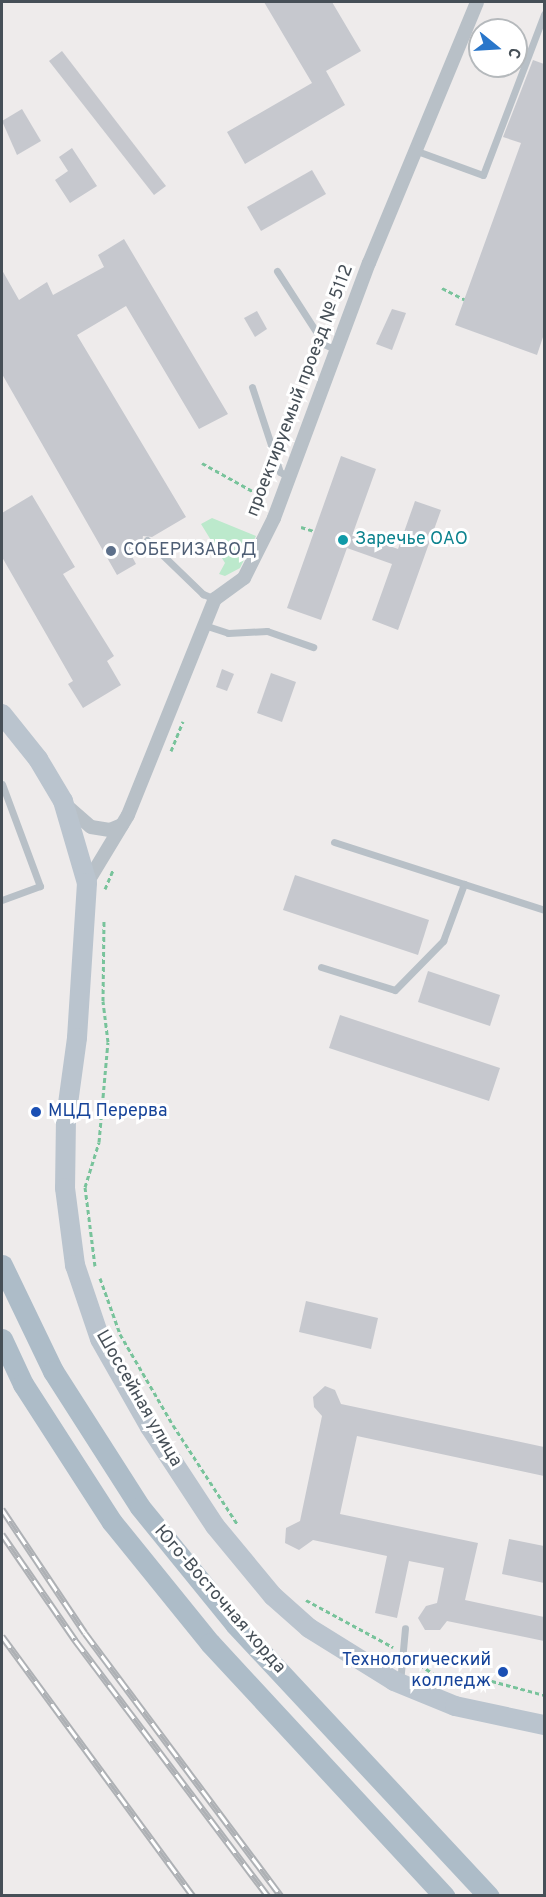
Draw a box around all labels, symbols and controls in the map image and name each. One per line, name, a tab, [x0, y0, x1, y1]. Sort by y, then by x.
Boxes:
north arrow	[468, 18, 528, 78]
text: С	[502, 45, 524, 61]
street label: проектируемый проезд № 5112	[243, 262, 359, 520]
place label: Заречье ОАО	[355, 529, 468, 551]
marker: Заречье ОАО	[336, 533, 350, 547]
place label: СОБЕРИЗАВОД	[123, 540, 256, 562]
marker: СОБЕРИЗАВОД	[104, 544, 118, 558]
place label: МЦД Перерва	[48, 1101, 168, 1123]
marker: МЦД Перерва	[29, 1105, 43, 1119]
street label: Шоссейная улица	[90, 1327, 186, 1471]
street label: Юго-Восточная хорда	[149, 1521, 289, 1679]
place label: Технологический колледж	[342, 1651, 491, 1694]
marker: Технологический колледж	[496, 1665, 510, 1679]

